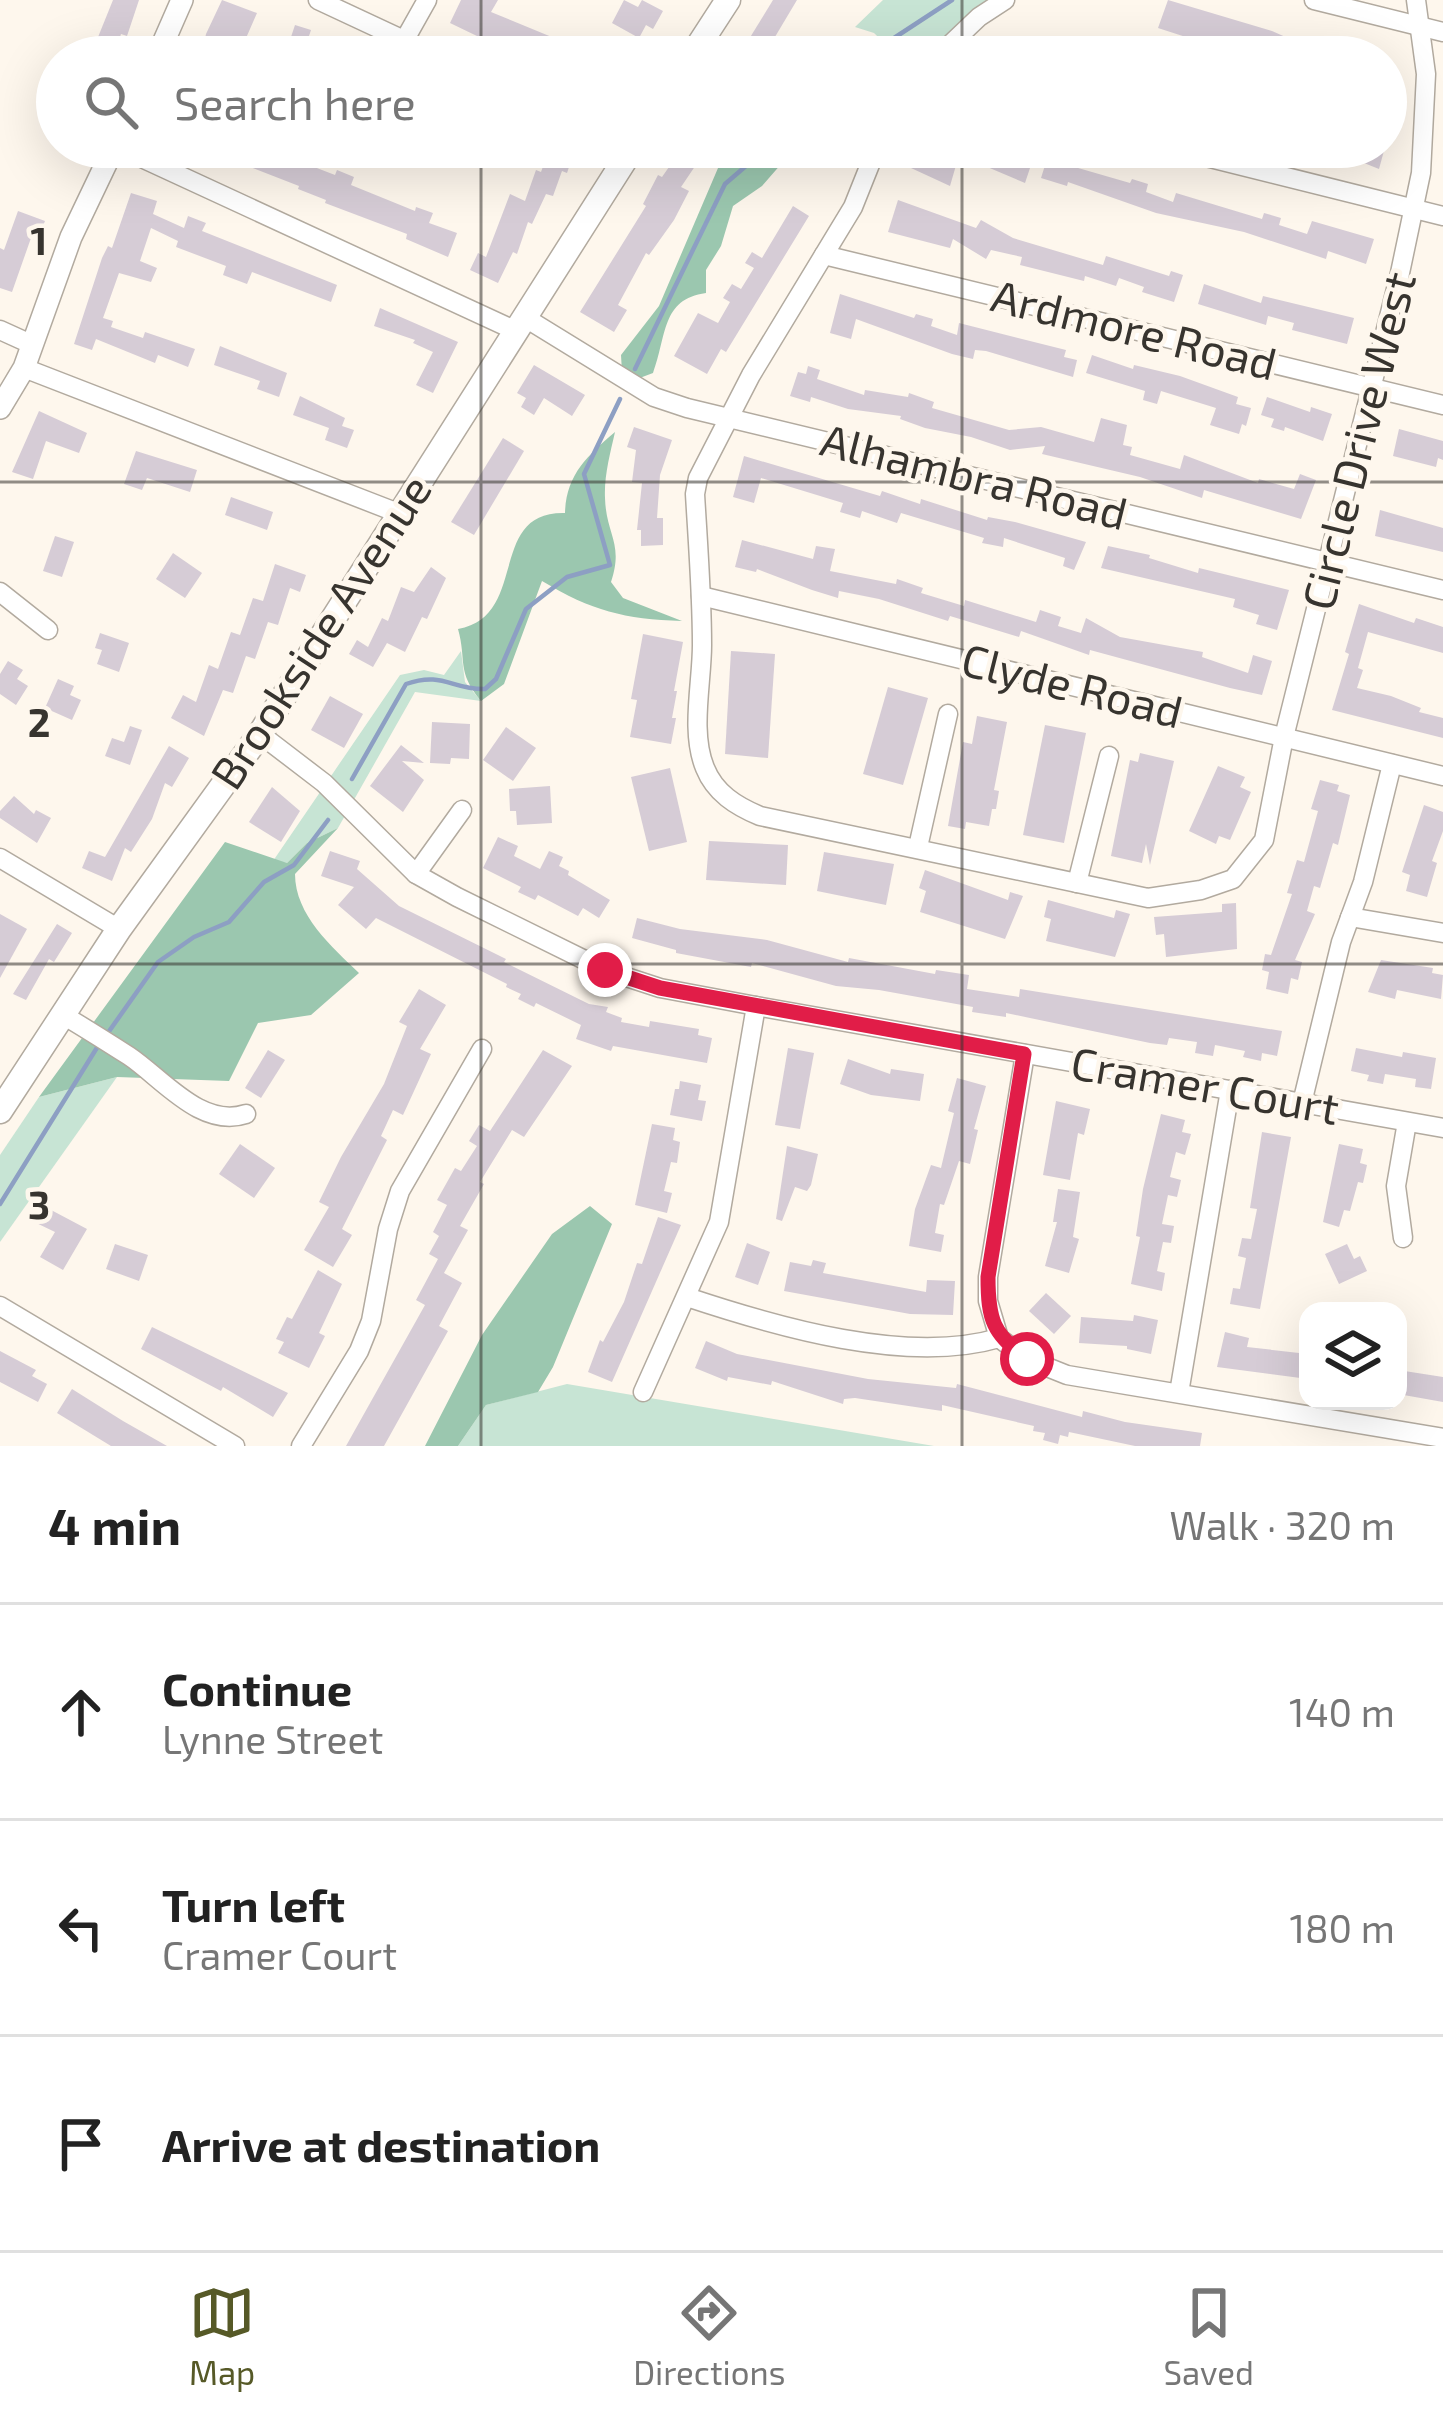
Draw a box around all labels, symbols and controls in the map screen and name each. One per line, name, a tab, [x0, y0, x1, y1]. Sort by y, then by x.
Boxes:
search box	[36, 36, 1407, 168]
icon: search	[78, 69, 144, 135]
text: Search here	[174, 75, 416, 129]
text: 1	[31, 216, 47, 263]
street label: Circle Drive West	[1289, 266, 1425, 615]
street label: Ardmore Road	[986, 267, 1283, 390]
street label: Alhambra Road	[816, 411, 1133, 539]
street label: Brookside Avenue	[198, 464, 441, 798]
street label: Clyde Road	[957, 631, 1188, 738]
text: 2	[28, 698, 50, 745]
route end	[578, 943, 632, 997]
street label: Cramer Court	[1067, 1034, 1344, 1134]
text: 3	[28, 1180, 50, 1227]
map controls	[1299, 1302, 1407, 1410]
button: layers	[1299, 1302, 1407, 1410]
route start	[1000, 1332, 1054, 1386]
text: 4 min	[48, 1494, 181, 1555]
text: Walk · 320 m	[1169, 1501, 1395, 1548]
text: Continue	[162, 1661, 352, 1715]
icon: ahead	[48, 1679, 114, 1745]
text: 140 m	[1289, 1688, 1395, 1735]
text: Lynne Street	[162, 1715, 383, 1762]
text: Turn left	[162, 1877, 345, 1931]
icon: left	[48, 1895, 114, 1961]
text: 180 m	[1289, 1904, 1395, 1951]
text: Cramer Court	[162, 1931, 397, 1978]
icon: arrive	[48, 2111, 114, 2177]
text: Arrive at destination	[162, 2117, 600, 2171]
tab: Map	[189, 2280, 255, 2392]
tab: Directions	[633, 2280, 785, 2392]
tab: Saved	[1163, 2280, 1254, 2392]

